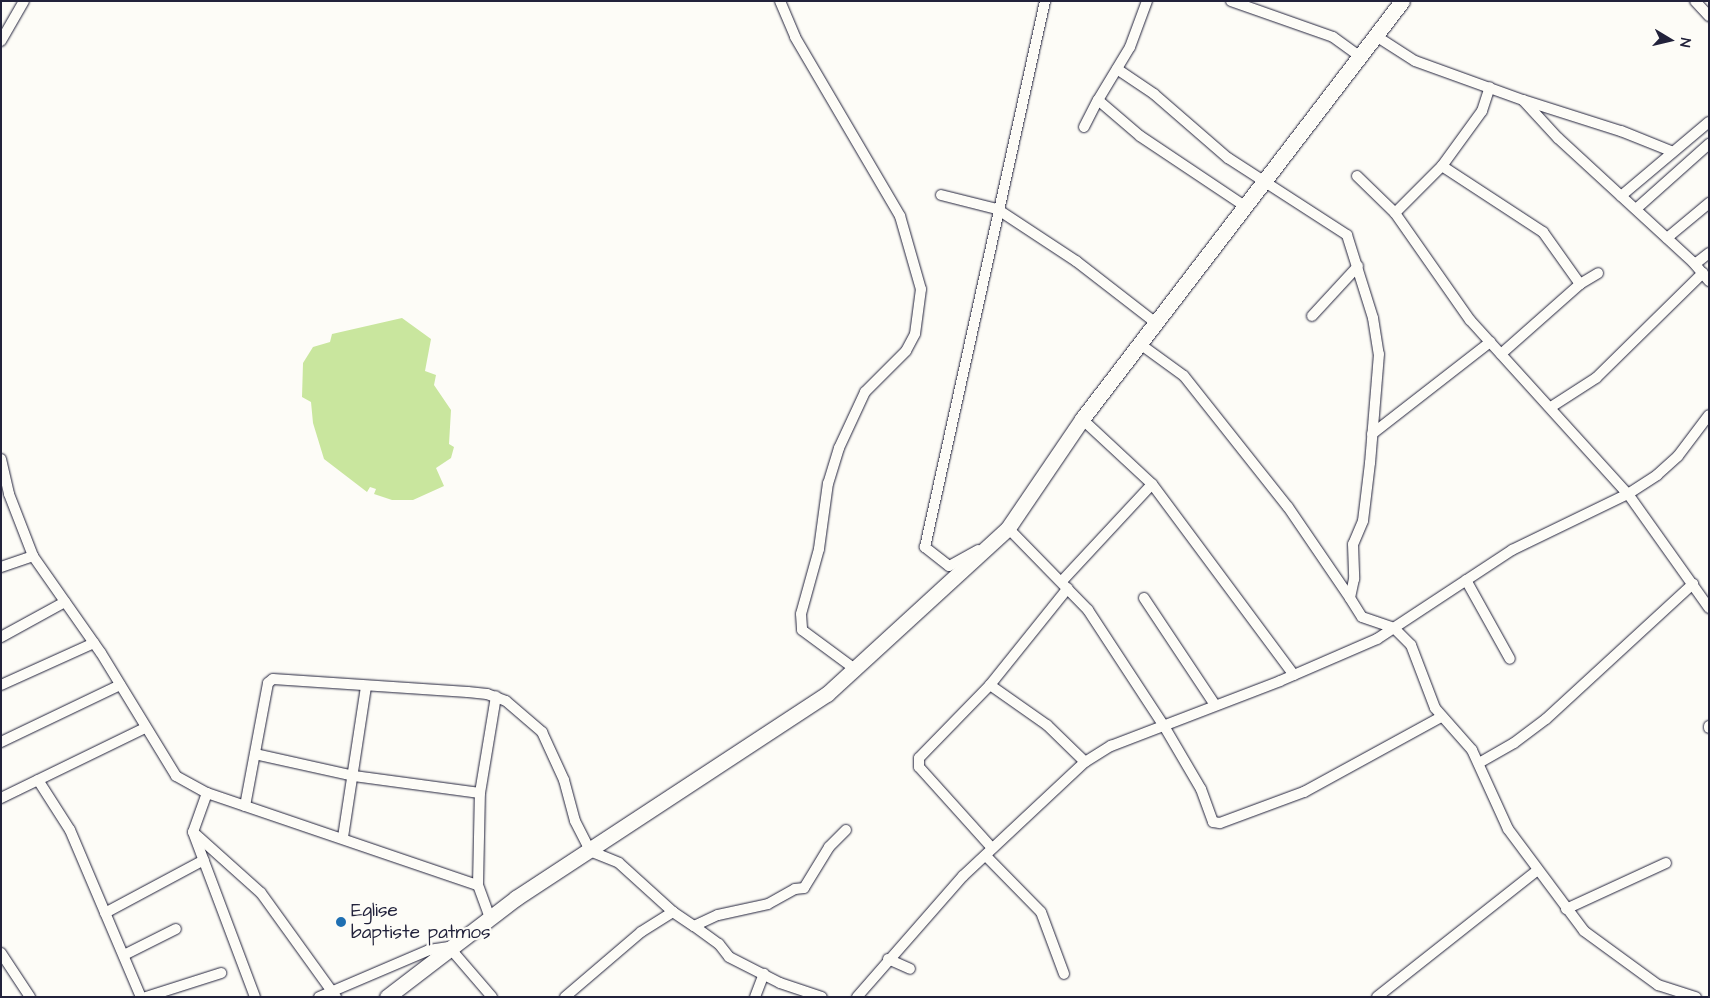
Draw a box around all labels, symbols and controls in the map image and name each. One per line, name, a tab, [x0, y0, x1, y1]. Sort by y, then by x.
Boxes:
north arrow	[1645, 15, 1695, 65]
text: N	[1674, 36, 1695, 48]
place label: Eglise baptiste patmos	[351, 900, 491, 944]
marker: Eglise baptiste patmos	[335, 916, 347, 928]

